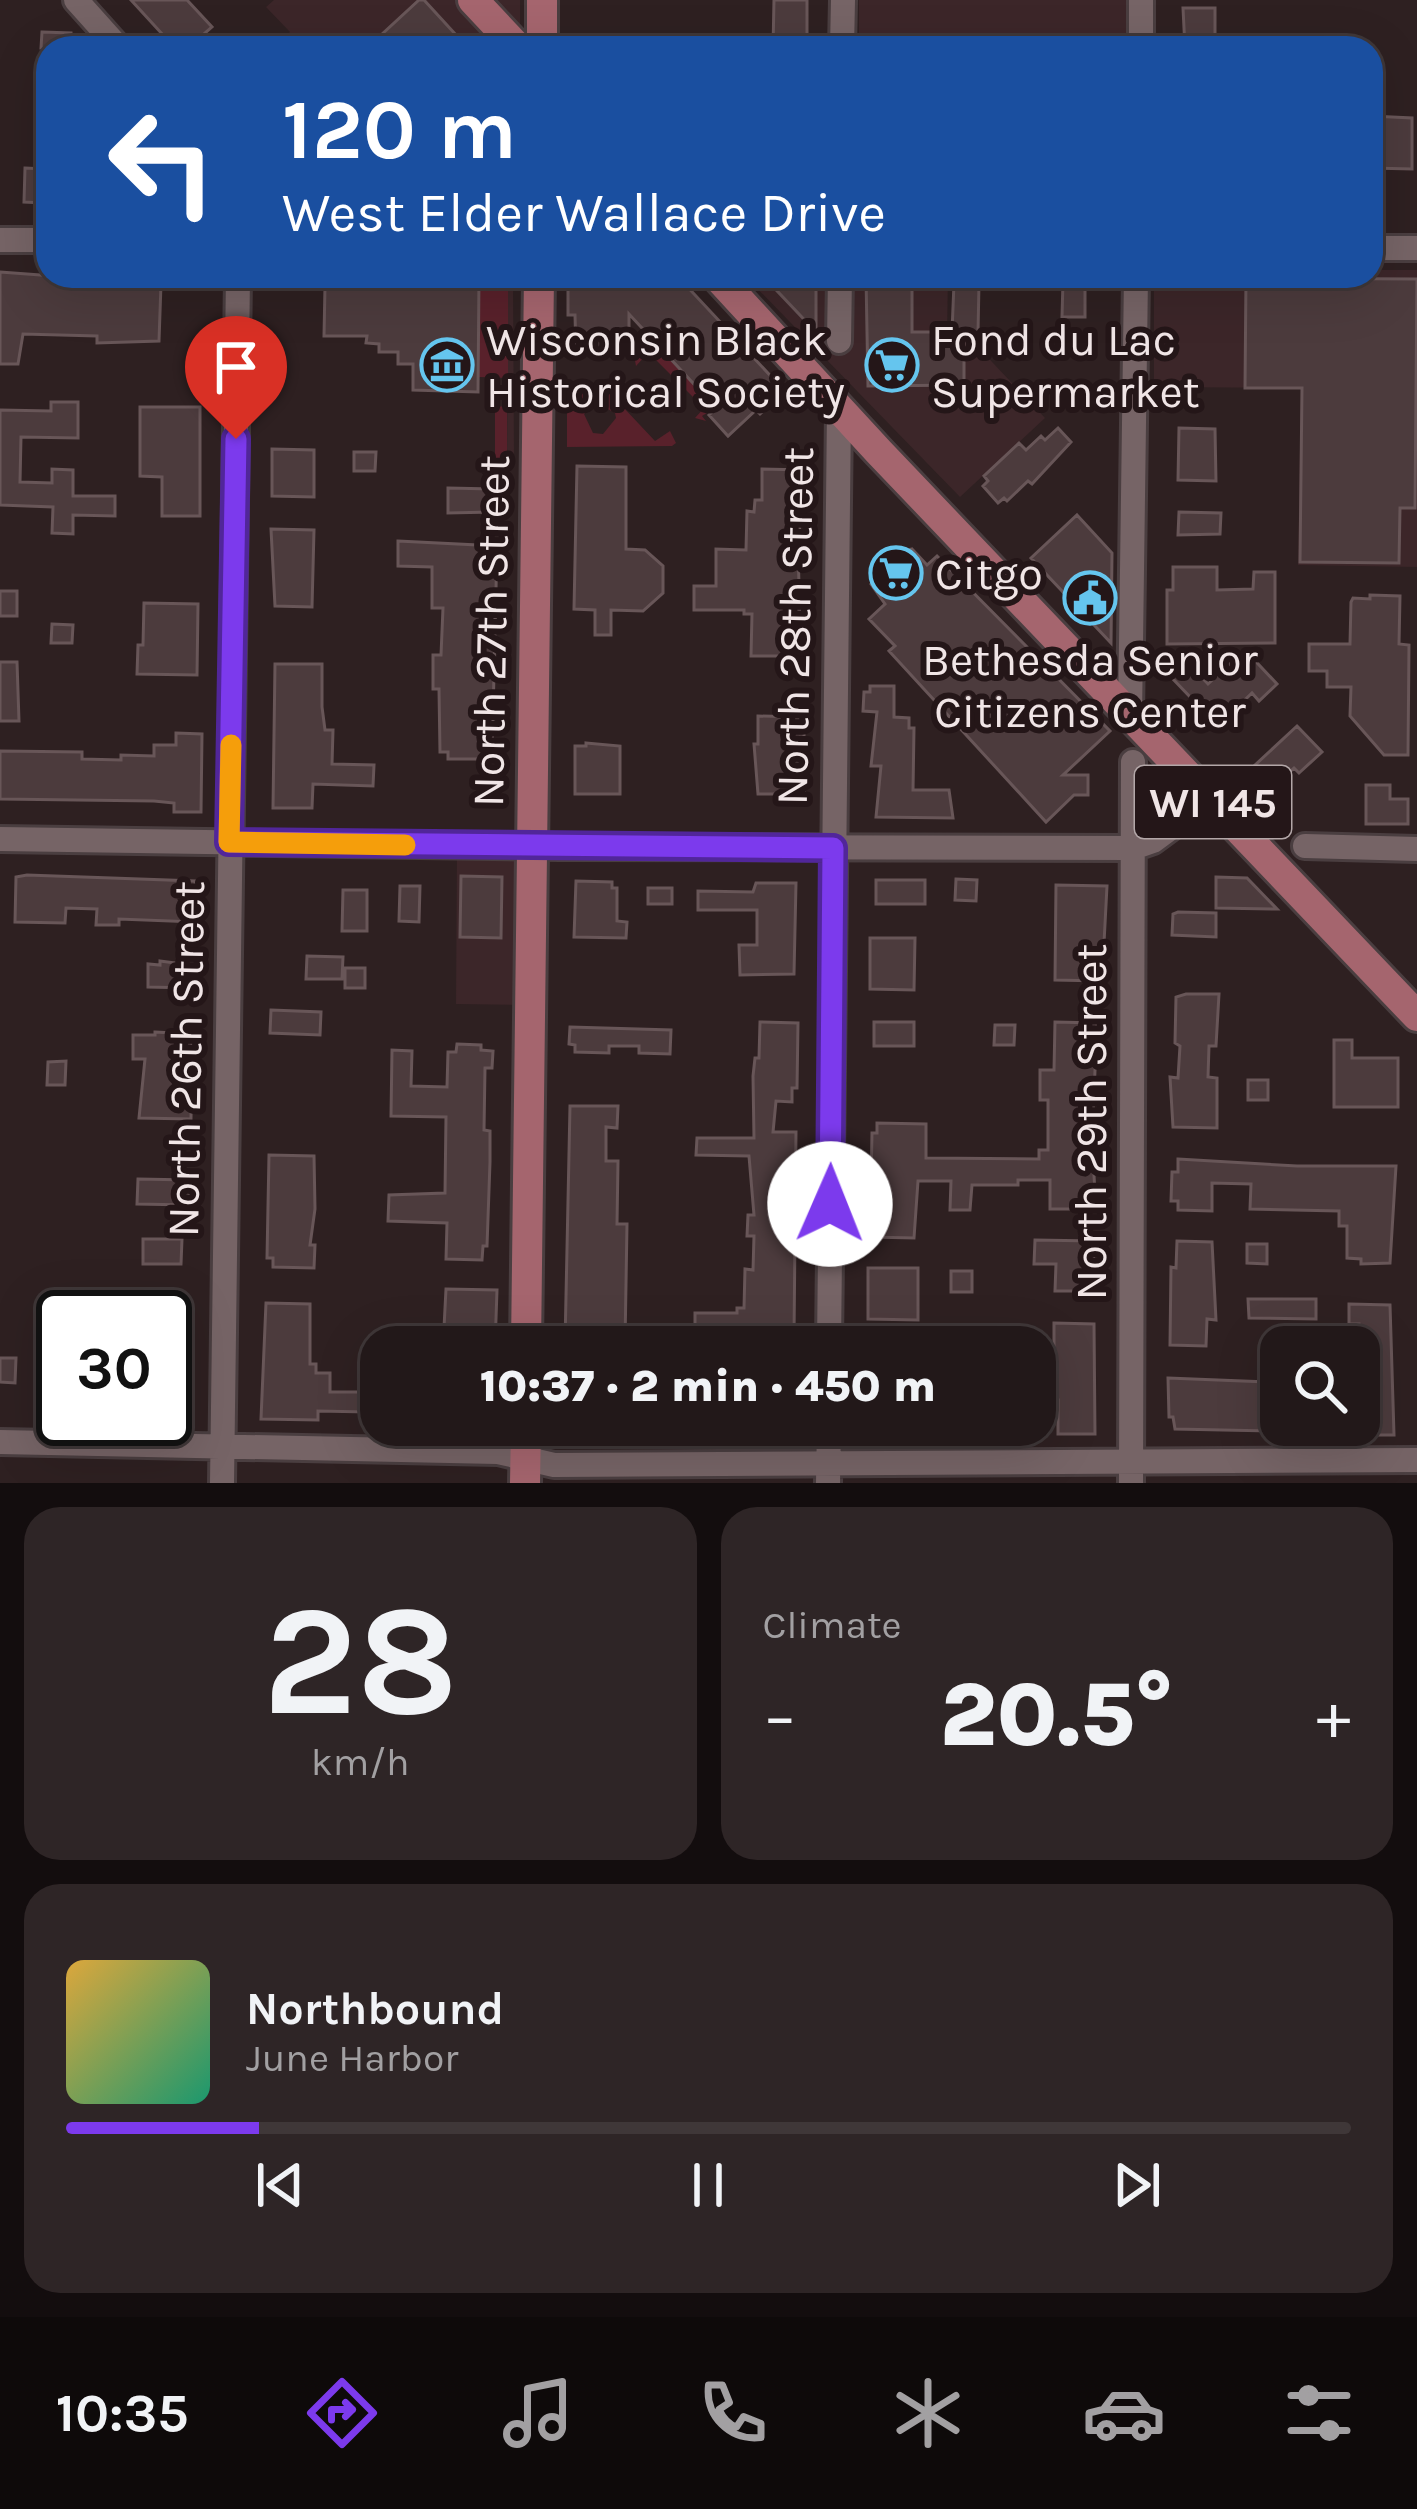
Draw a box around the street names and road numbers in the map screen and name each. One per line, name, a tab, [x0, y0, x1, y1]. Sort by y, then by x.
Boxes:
street label: North 28th Street	[766, 446, 824, 806]
street label: North 27th Street	[462, 455, 520, 807]
road number: WI 145	[1135, 766, 1291, 838]
street label: North 26th Street	[157, 880, 215, 1238]
street label: North 29th Street	[1065, 944, 1117, 1300]

